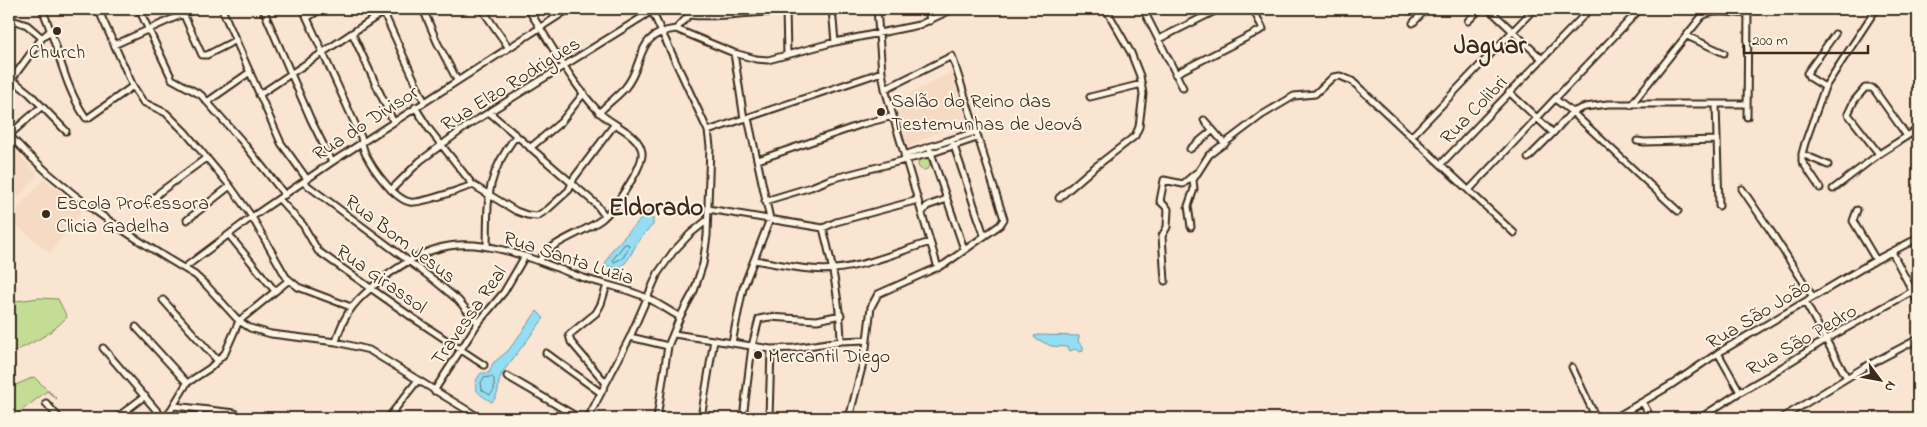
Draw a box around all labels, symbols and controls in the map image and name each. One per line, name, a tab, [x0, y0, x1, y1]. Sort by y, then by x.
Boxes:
scale bar	[1744, 22, 1868, 54]
marker: Church	[51, 25, 63, 37]
district label: Jaguar	[1454, 29, 1527, 67]
text: 200 m	[1752, 30, 1788, 52]
street label: Rua Elzo Rodrigues	[436, 31, 587, 141]
place label: Church	[29, 39, 85, 68]
street label: Rua Colibri	[1434, 70, 1515, 152]
street label: Rua do Divisor	[308, 78, 426, 169]
place label: Salão do Reino das Testemunhas de Jeová	[891, 88, 1082, 140]
marker: Salão do Reino das Testemunhas de Jeová	[875, 106, 887, 118]
street label: Rua Bom Jesus	[338, 188, 461, 292]
place label: Escola Professora Clicia Gadelha	[56, 190, 209, 242]
district label: Eldorado	[609, 191, 703, 227]
marker: Escola Professora Clicia Gadelha	[40, 208, 52, 220]
street label: Rua Santa Luzia	[499, 225, 637, 294]
street label: Rua Girassol	[329, 238, 432, 322]
street label: Travessa Real	[425, 261, 515, 372]
street label: Rua São João	[1702, 273, 1817, 358]
street label: Rua São Pedro	[1741, 298, 1863, 385]
place label: Mercantil Diego	[768, 343, 890, 373]
marker: Mercantil Diego	[752, 349, 764, 361]
north arrow	[1854, 354, 1904, 404]
text: N	[1878, 377, 1901, 396]

